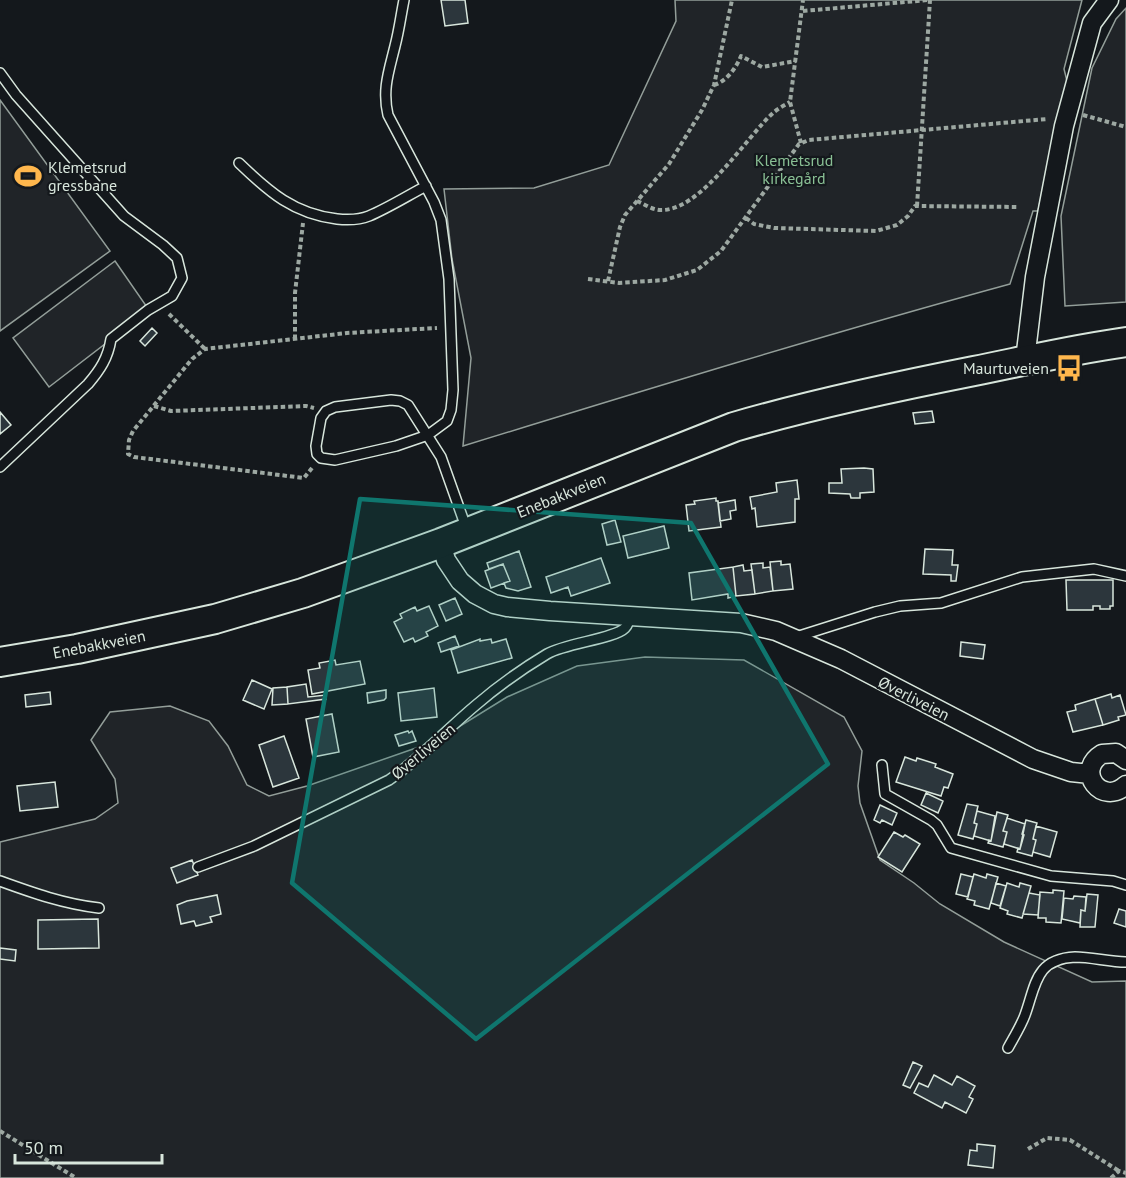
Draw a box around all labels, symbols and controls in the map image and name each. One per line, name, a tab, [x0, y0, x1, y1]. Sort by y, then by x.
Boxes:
park label: Klemetsrud kirkegård	[755, 150, 833, 188]
place label: Klemetsrud gressbane	[48, 157, 127, 195]
sports icon: Klemetsrud gressbane	[13, 161, 43, 191]
bus stop icon: Maurtuveien	[1054, 353, 1084, 383]
place label: Maurtuveien	[963, 358, 1049, 378]
street label: Enebakkveien	[514, 468, 608, 522]
street label: Enebakkveien	[51, 625, 147, 663]
street label: Øverliveien	[875, 671, 953, 725]
street label: Øverliveien	[387, 718, 459, 784]
scale bar	[15, 1127, 162, 1165]
text: 50 m	[24, 1136, 63, 1159]

